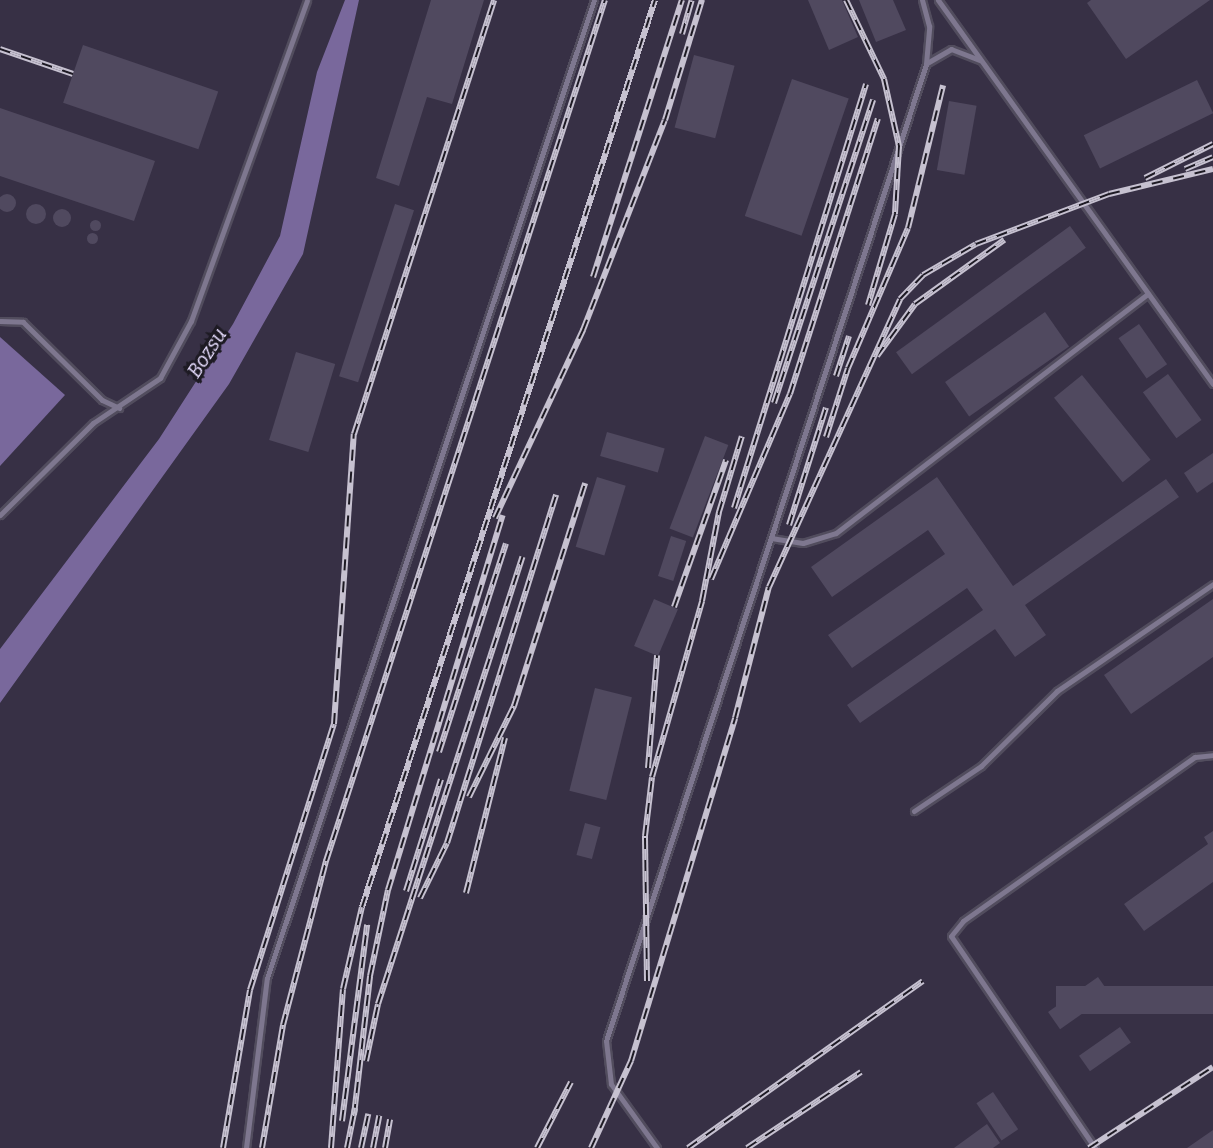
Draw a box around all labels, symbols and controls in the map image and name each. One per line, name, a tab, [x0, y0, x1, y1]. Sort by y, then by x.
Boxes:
water label: Bozsu	[182, 324, 232, 382]

